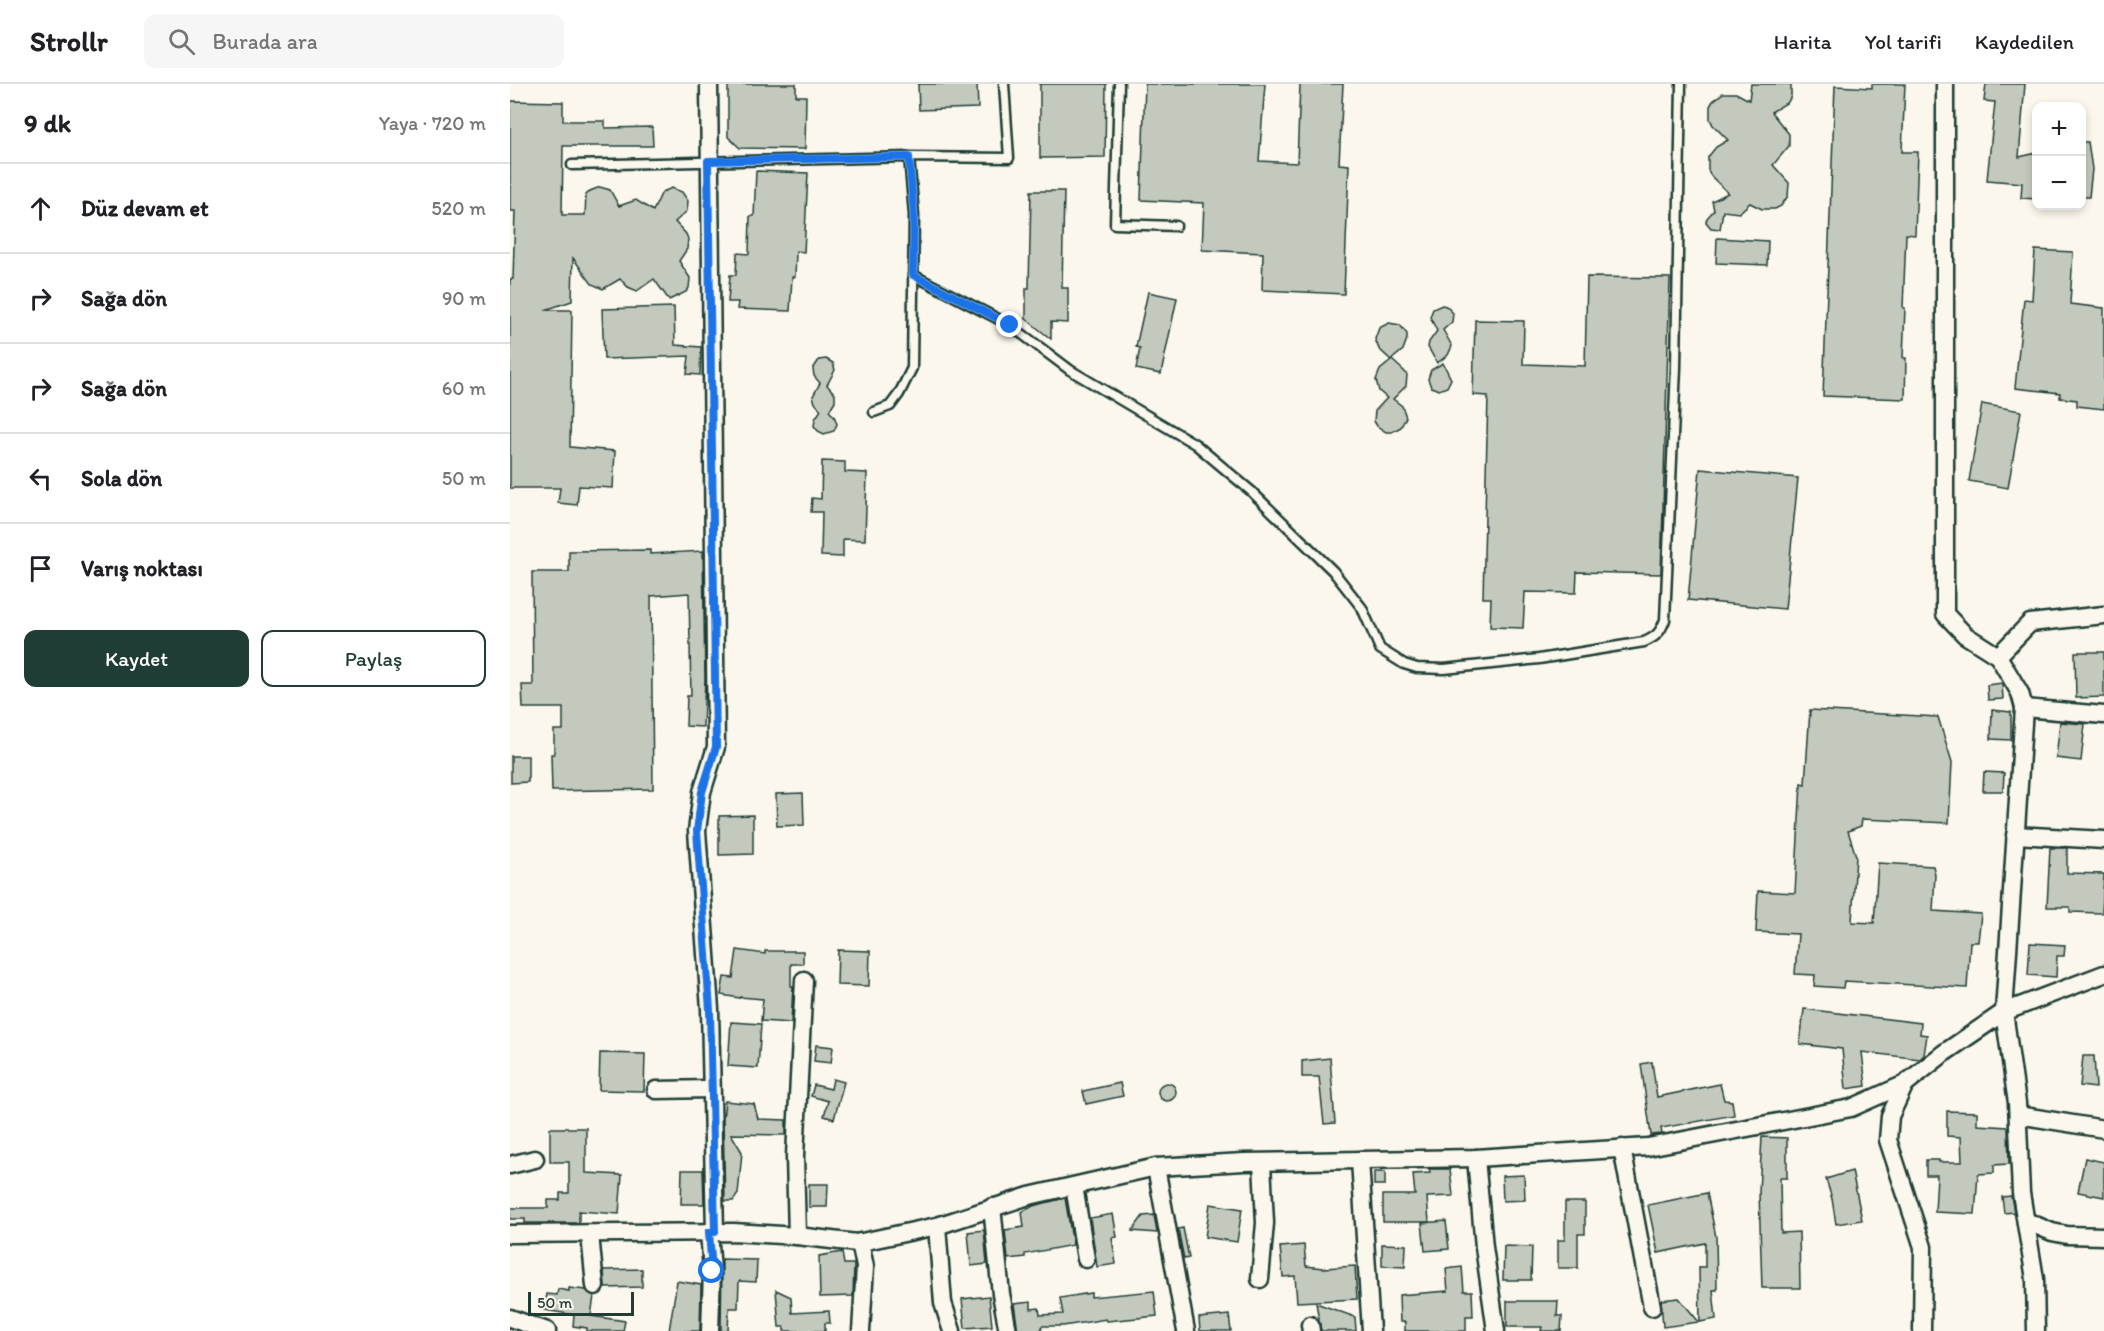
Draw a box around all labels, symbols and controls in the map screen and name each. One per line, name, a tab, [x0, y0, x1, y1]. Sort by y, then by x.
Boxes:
search box	[144, 14, 564, 68]
text: Strollr	[30, 24, 108, 58]
icon: search	[165, 25, 198, 58]
text: Burada ara	[213, 28, 318, 55]
text: Harita	[1774, 29, 1832, 54]
text: Yol tarifi	[1865, 29, 1942, 54]
text: Kaydedilen	[1975, 29, 2074, 54]
map controls	[2032, 102, 2086, 210]
button: +	[2032, 102, 2086, 156]
text: 9 dk	[24, 107, 71, 139]
text: Yaya · 720 m	[379, 111, 486, 135]
button: −	[2032, 156, 2086, 210]
icon: ahead	[24, 192, 57, 225]
text: Düz devam et	[81, 195, 208, 222]
text: 520 m	[431, 196, 486, 220]
icon: right	[24, 282, 57, 315]
text: Sağa dön	[81, 285, 167, 312]
text: 90 m	[442, 286, 486, 310]
route end	[996, 311, 1022, 337]
icon: right	[24, 372, 57, 405]
text: Sağa dön	[81, 375, 167, 402]
text: 60 m	[442, 376, 486, 400]
icon: left	[24, 462, 57, 495]
text: Sola dön	[81, 465, 162, 492]
text: 50 m	[442, 466, 486, 490]
icon: arrive	[24, 552, 57, 585]
text: Varış noktası	[81, 555, 203, 582]
button: Kaydet	[24, 630, 249, 687]
button: Paylaş	[261, 630, 486, 687]
route start	[698, 1257, 724, 1283]
scale bar	[528, 1289, 634, 1316]
text: 50 m	[537, 1293, 572, 1312]

